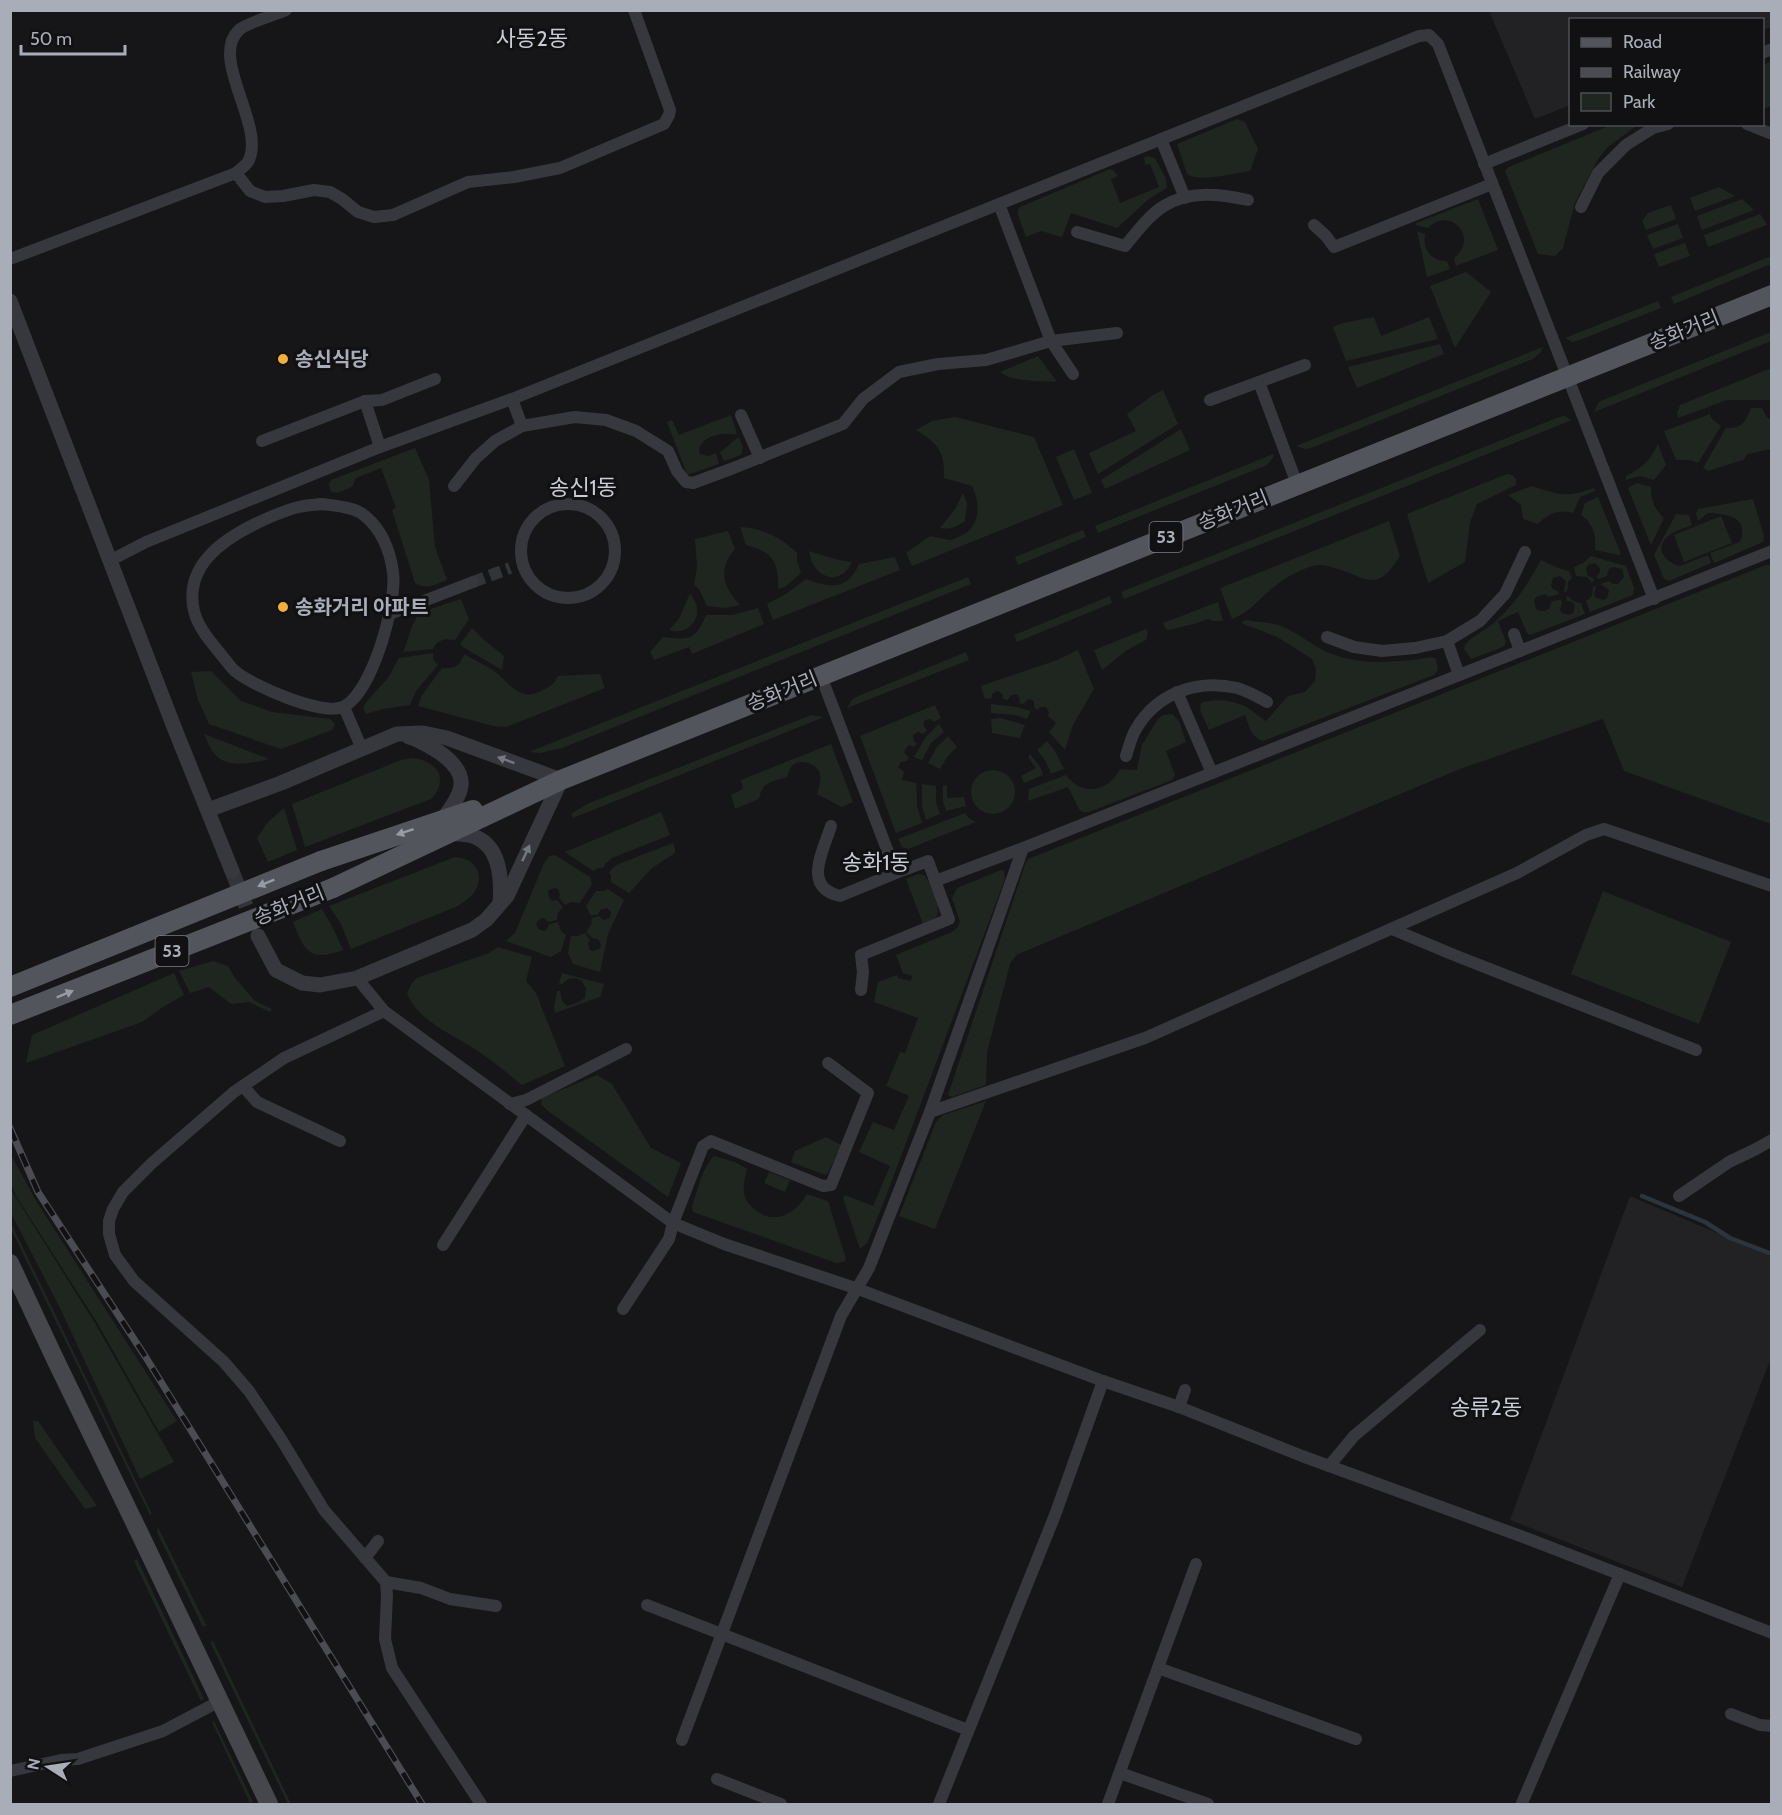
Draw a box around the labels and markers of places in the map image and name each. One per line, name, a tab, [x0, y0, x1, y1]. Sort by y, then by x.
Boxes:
place label: 송신식당	[295, 347, 369, 371]
marker: 송신식당	[276, 352, 290, 366]
place label: 송화거리 아파트	[295, 595, 428, 619]
marker: 송화거리 아파트	[276, 600, 290, 614]

